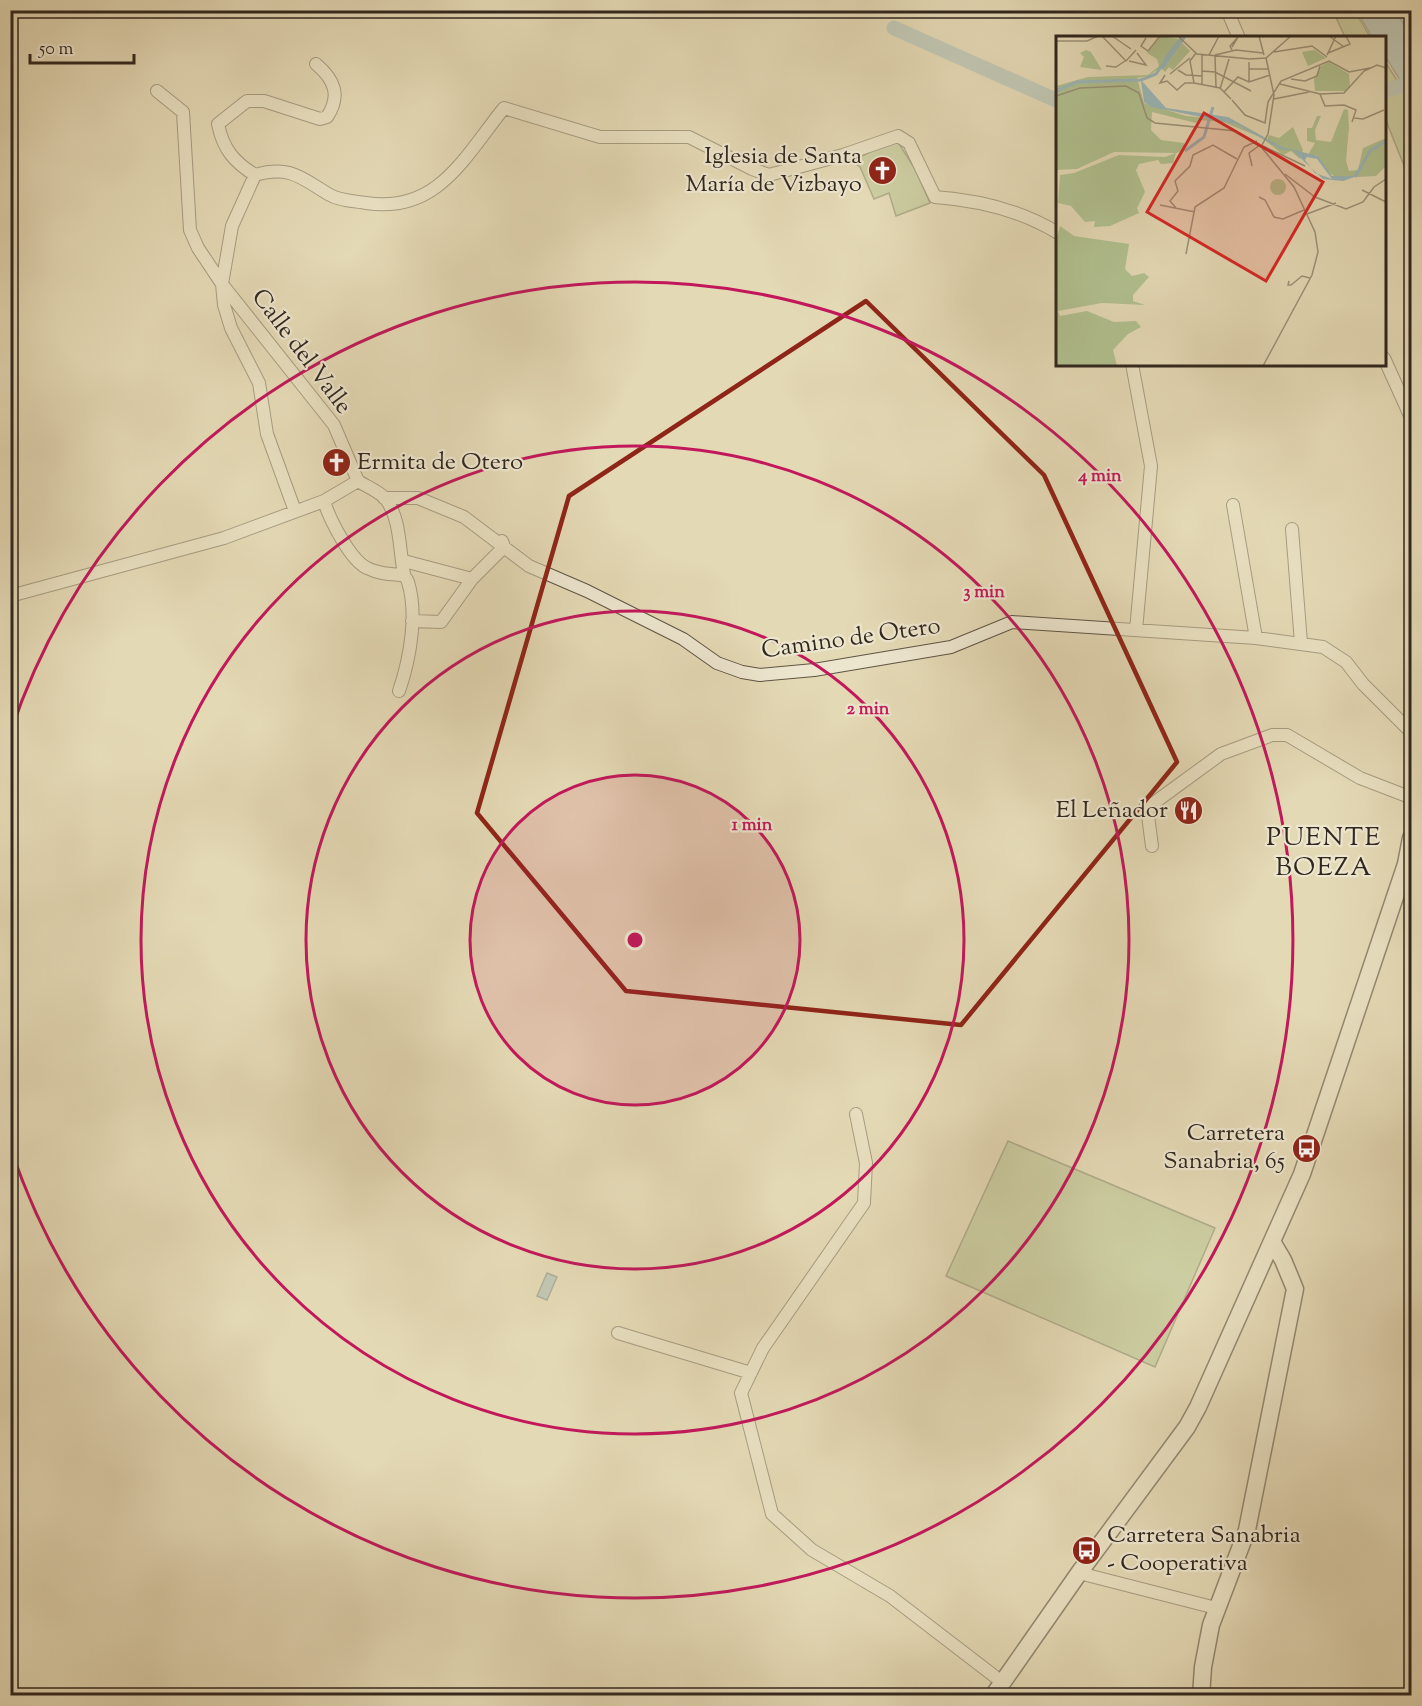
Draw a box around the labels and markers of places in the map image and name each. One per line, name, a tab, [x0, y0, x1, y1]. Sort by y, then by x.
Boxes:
place label: Iglesia de Santa María de Vizbayo	[686, 140, 862, 202]
church icon: Iglesia de Santa María de Vizbayo	[867, 155, 899, 187]
place label: Ermita de Otero	[357, 446, 523, 480]
church icon: Ermita de Otero	[320, 447, 352, 479]
place label: El Leñador	[1056, 794, 1168, 828]
restaurant icon: El Leñador	[1173, 795, 1205, 827]
centre of rings	[625, 930, 645, 950]
place label: Carretera Sanabria, 65	[1163, 1117, 1285, 1179]
bus stop icon: Carretera Sanabria, 65	[1290, 1132, 1322, 1164]
place label: Carretera Sanabria - Cooperativa	[1107, 1519, 1301, 1581]
bus stop icon: Carretera Sanabria - Cooperativa	[1070, 1534, 1102, 1566]

